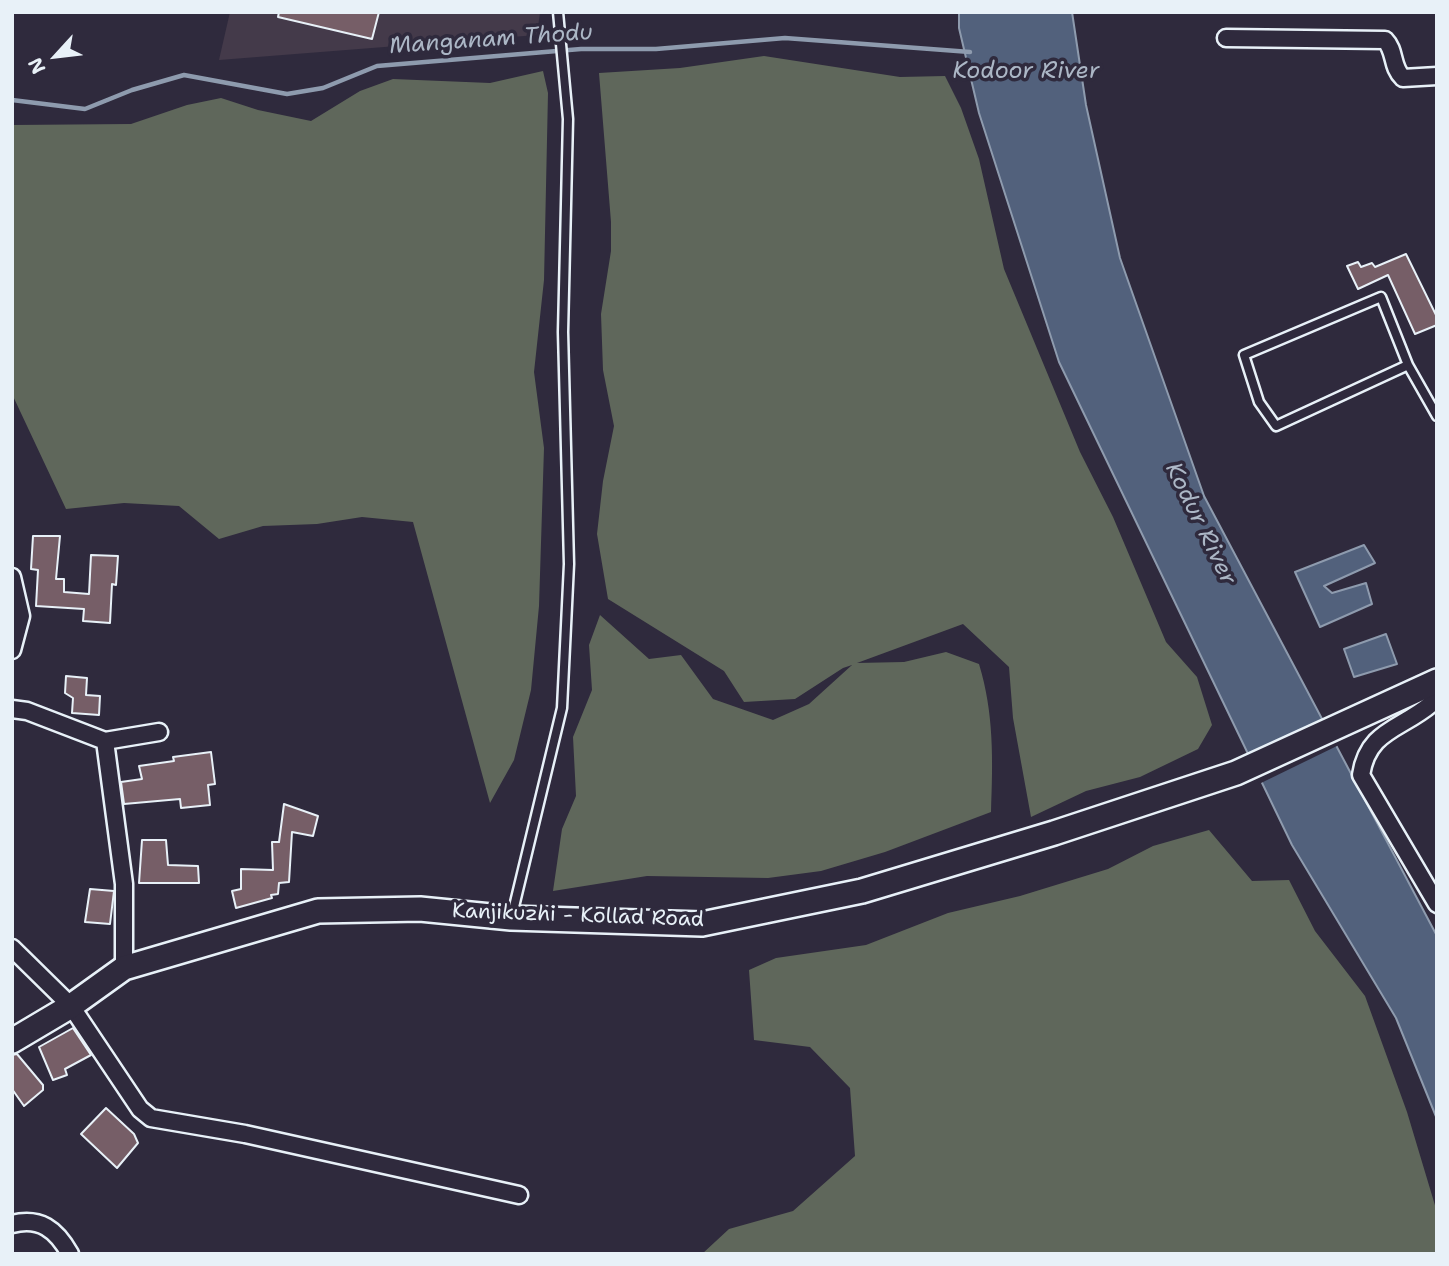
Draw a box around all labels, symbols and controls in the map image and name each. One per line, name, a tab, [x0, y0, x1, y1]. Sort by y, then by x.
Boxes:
water label: Manganam Thodu	[388, 19, 594, 61]
north arrow	[21, 21, 91, 91]
text: N	[22, 53, 51, 78]
water label: Kodoor River	[952, 58, 1100, 86]
water label: Kodur River	[1159, 458, 1241, 590]
street label: Kanjikuzhi - Kollad Road	[451, 899, 705, 933]

